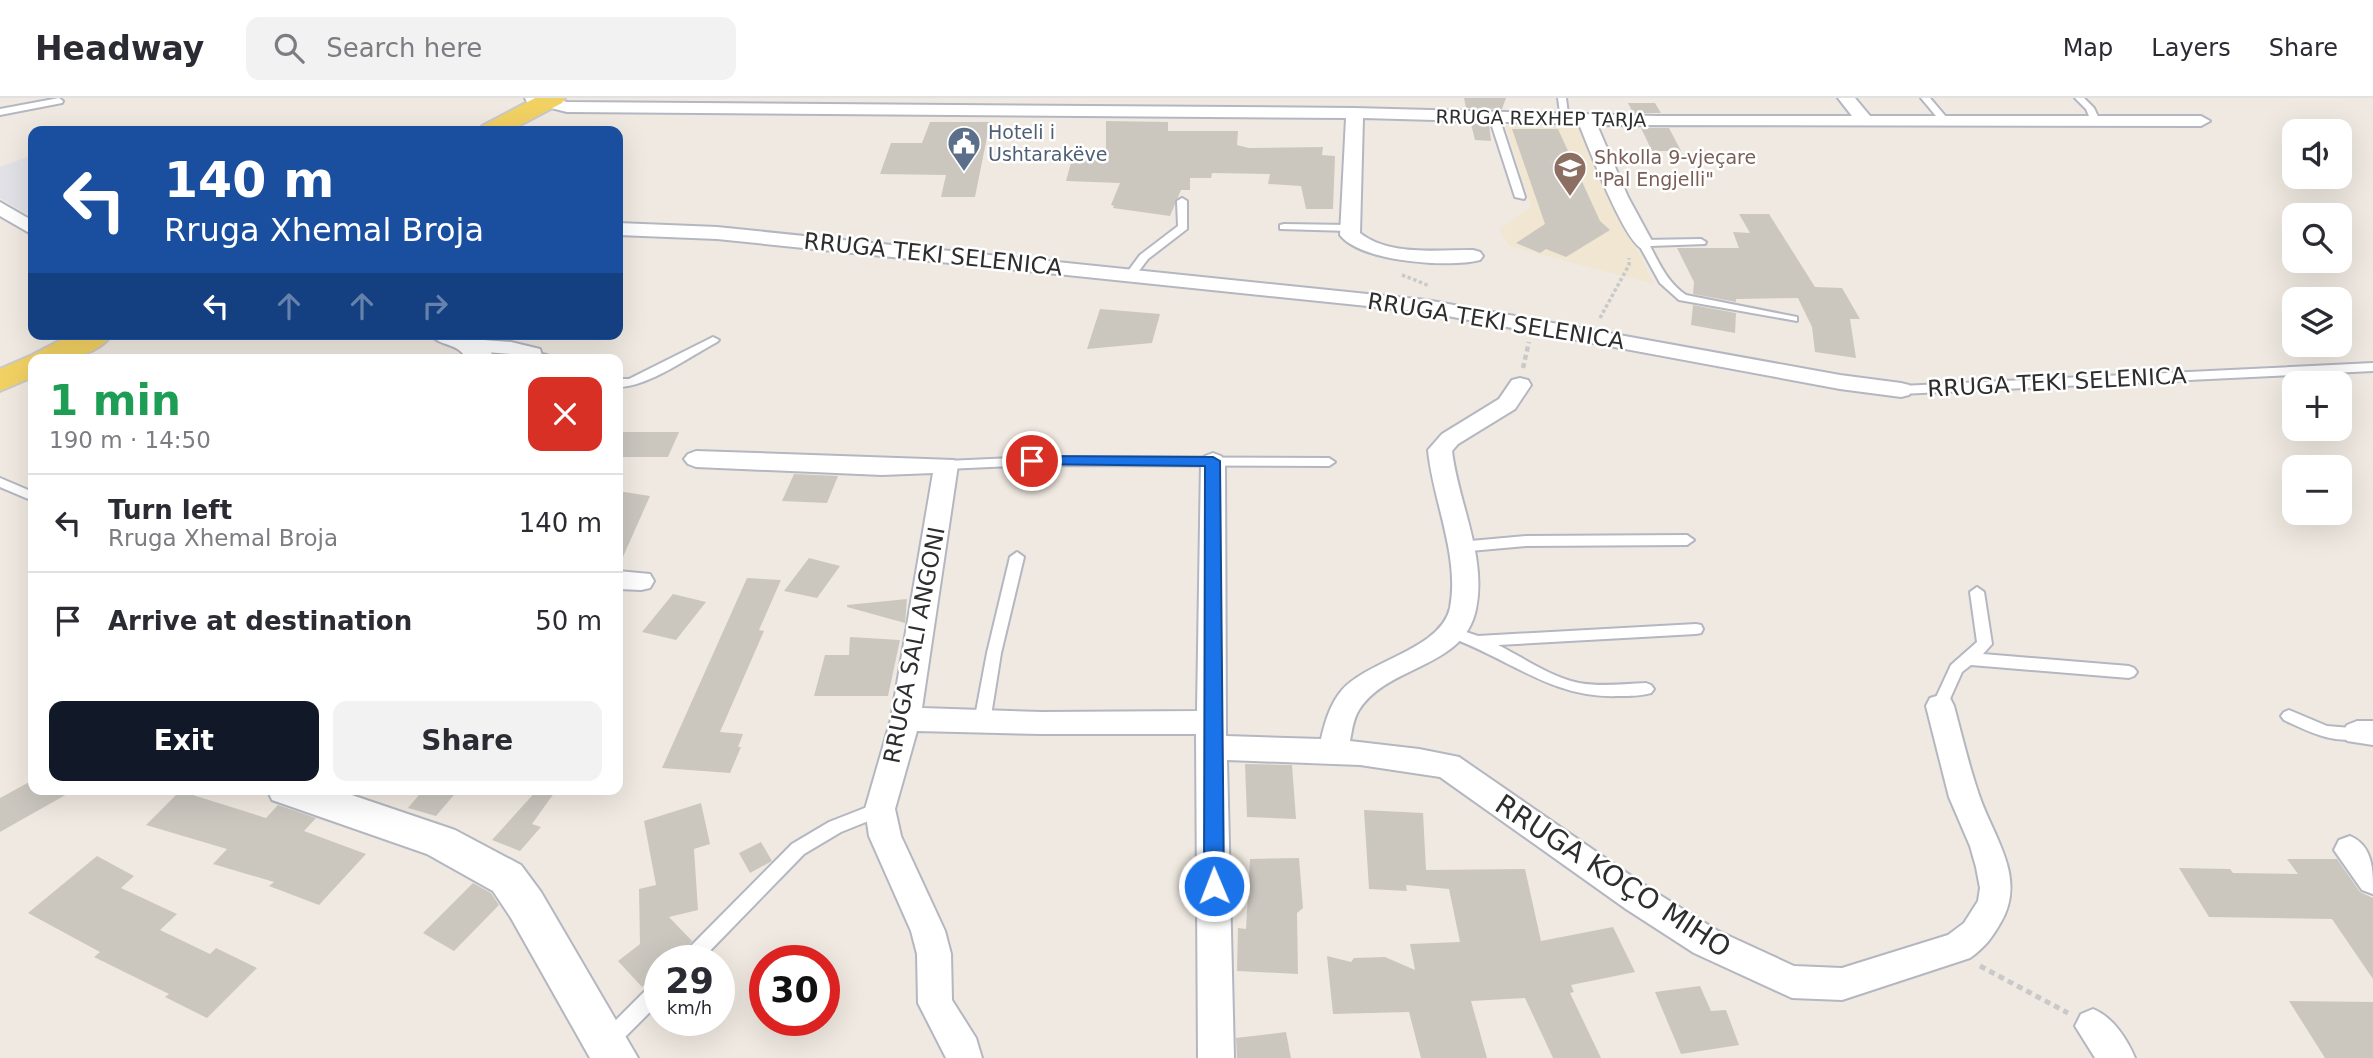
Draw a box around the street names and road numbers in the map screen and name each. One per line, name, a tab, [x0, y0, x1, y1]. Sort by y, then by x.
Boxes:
street label: RRUGA REXHEP TARJA	[1435, 105, 1647, 131]
street label: RRUGA TEKI SELENICA	[803, 227, 1064, 281]
street label: RRUGA TEKI SELENICA	[1366, 288, 1627, 354]
street label: RRUGA TEKI SELENICA	[1927, 362, 2188, 402]
street label: RRUGA SALI ANGONI	[878, 525, 950, 765]
street label: RRUGA KOÇO MIHO	[1489, 788, 1737, 964]

